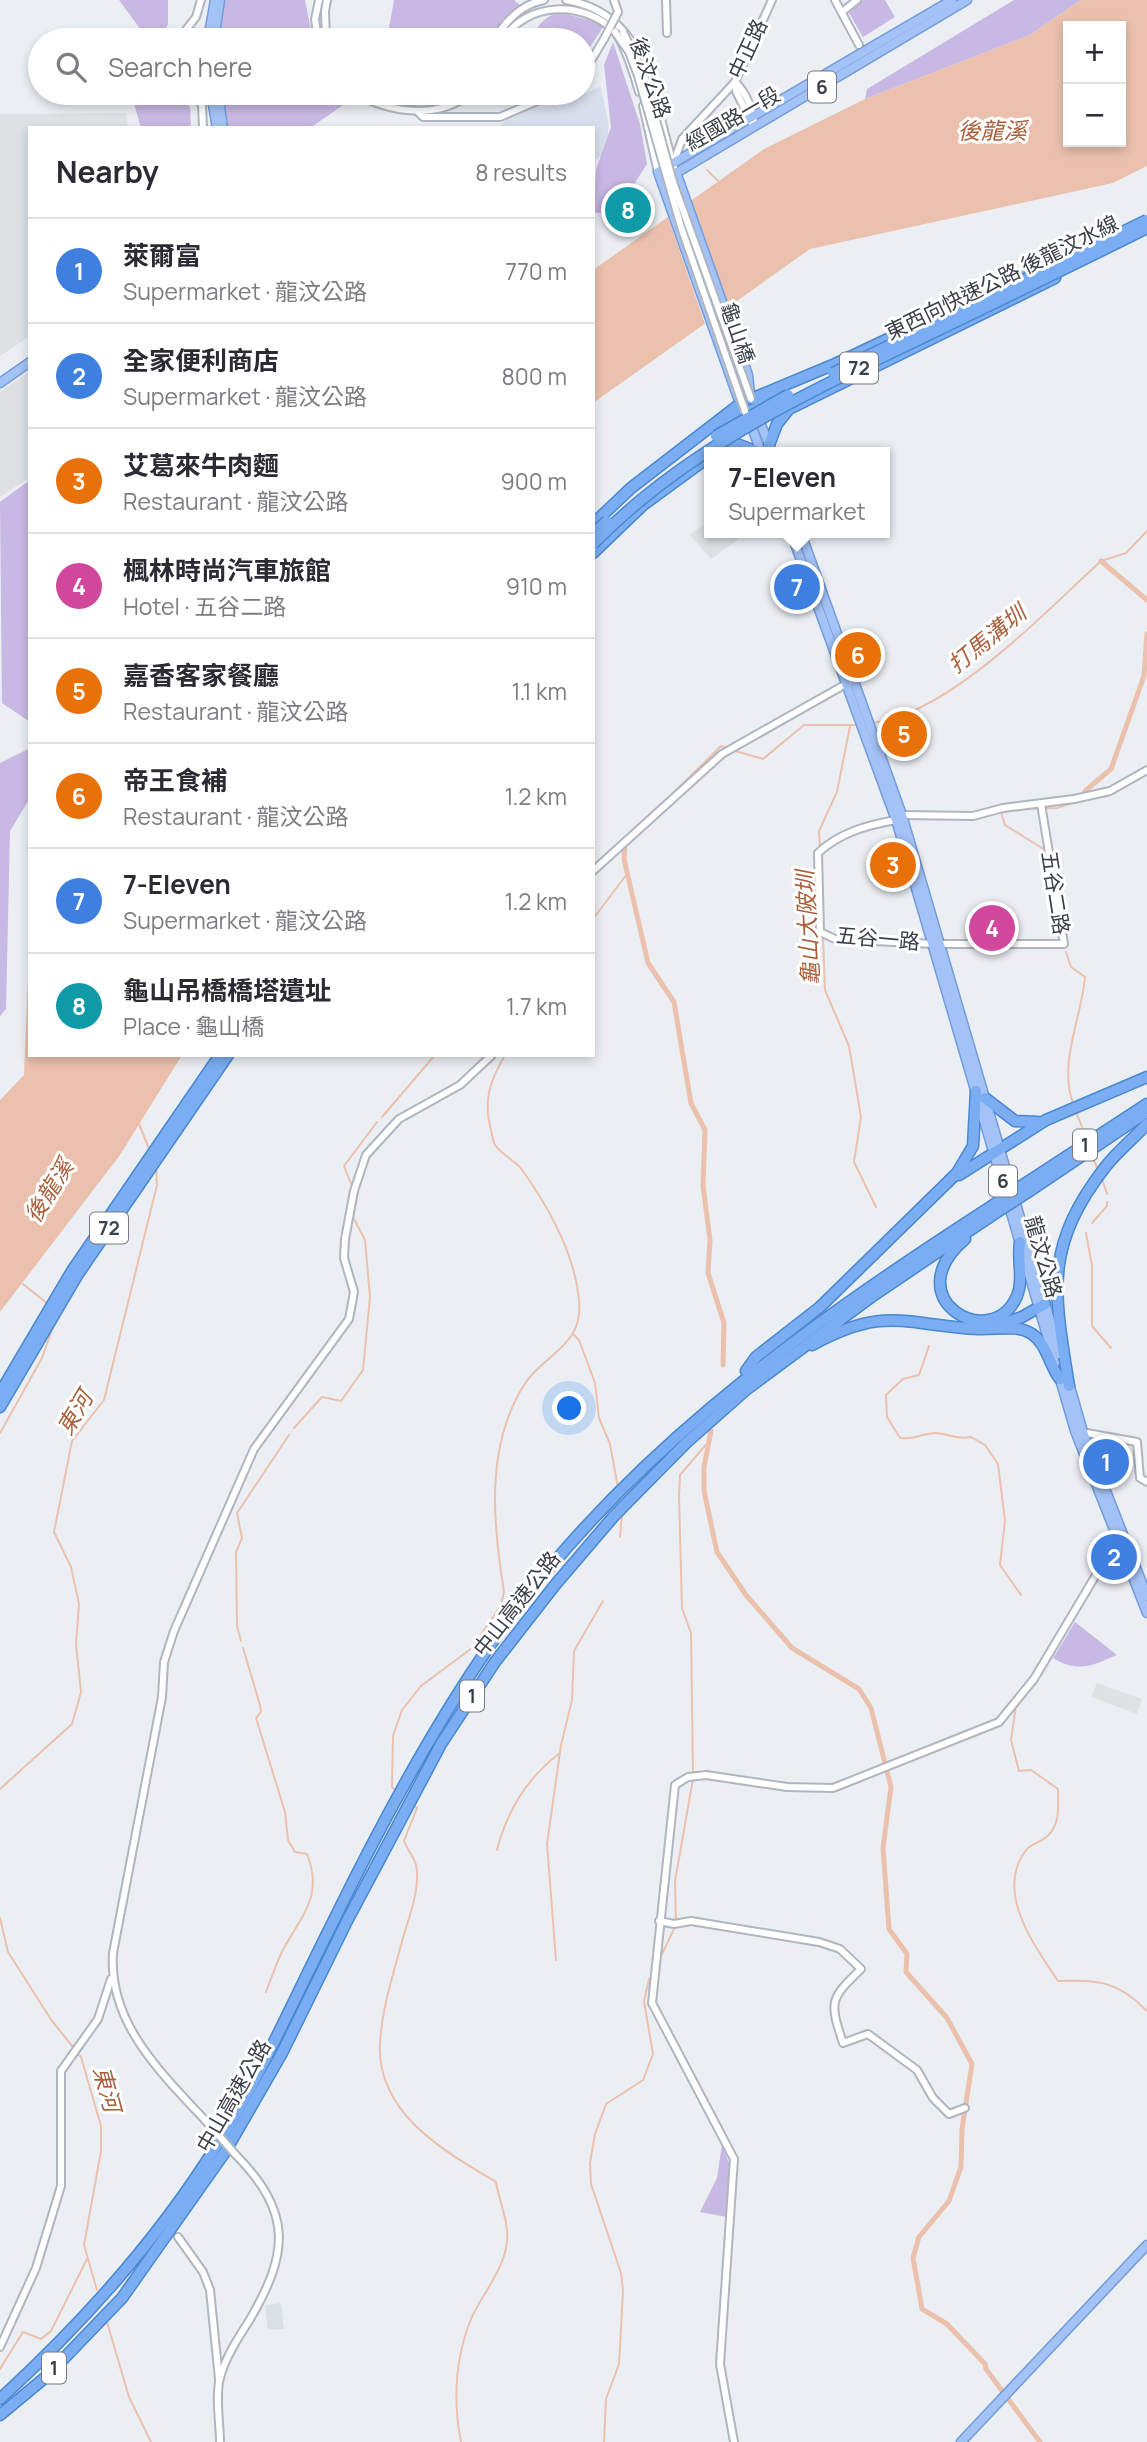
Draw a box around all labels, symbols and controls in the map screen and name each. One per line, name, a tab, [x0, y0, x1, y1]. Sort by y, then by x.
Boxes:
street label: 中正路	[721, 14, 773, 83]
map controls	[1063, 21, 1126, 147]
button: +	[1063, 21, 1126, 84]
search box	[28, 28, 595, 105]
street label: 後汶公路	[624, 33, 678, 122]
icon: search	[52, 48, 90, 86]
text: Search here	[108, 49, 253, 85]
road number: 6	[808, 72, 836, 102]
street label: 經國路一段	[680, 80, 785, 157]
button: −	[1063, 84, 1126, 147]
water label: 後龍溪	[958, 114, 1030, 146]
text: Nearby	[56, 151, 159, 192]
text: 8 results	[475, 156, 567, 188]
pin: 8	[605, 184, 651, 236]
street label: 東西向快速公路 後龍汶水線	[880, 208, 1123, 346]
text: 萊爾富	[123, 237, 201, 273]
text: 1	[74, 255, 84, 287]
text: 770 m	[505, 255, 567, 287]
text: Supermarket · 龍汶公路	[123, 275, 367, 307]
street label: 龜山橋	[714, 298, 761, 367]
text: 全家便利商店	[123, 342, 279, 378]
road number: 72	[840, 352, 878, 384]
text: 2	[72, 360, 86, 392]
text: 800 m	[501, 360, 567, 392]
text: Supermarket · 龍汶公路	[123, 380, 367, 412]
text: 艾葛來牛肉麵	[123, 447, 279, 483]
popup	[704, 447, 890, 538]
text: 7-Eleven	[728, 459, 836, 495]
text: 3	[72, 465, 86, 497]
text: 900 m	[501, 465, 567, 497]
text: Restaurant · 龍汶公路	[123, 485, 349, 517]
text: Supermarket	[728, 495, 866, 527]
text: 楓林時尚汽車旅館	[123, 552, 331, 588]
pin: 7	[774, 561, 820, 613]
text: 4	[72, 570, 86, 602]
text: 910 m	[506, 570, 567, 602]
text: Hotel · 五谷二路	[123, 590, 286, 622]
water label: 打馬溝圳	[941, 595, 1035, 680]
pin: 6	[835, 629, 881, 681]
text: 嘉香客家餐廳	[123, 657, 279, 693]
text: 5	[72, 675, 86, 707]
text: 1.1 km	[511, 675, 567, 707]
text: Restaurant · 龍汶公路	[123, 695, 349, 727]
pin: 5	[881, 708, 927, 760]
text: 帝王食補	[123, 762, 227, 798]
text: 6	[72, 780, 86, 812]
text: 1.2 km	[504, 780, 567, 812]
text: Restaurant · 龍汶公路	[123, 800, 349, 832]
pin: 3	[870, 839, 916, 891]
street label: 五谷二路	[1036, 849, 1076, 937]
text: 7-Eleven	[123, 866, 231, 902]
water label: 龜山大陂圳	[788, 867, 826, 986]
text: 7	[73, 885, 85, 917]
text: 1.2 km	[504, 885, 567, 917]
pin: 4	[969, 902, 1015, 954]
text: Supermarket · 龍汶公路	[123, 904, 367, 936]
street label: 五谷一路	[835, 920, 921, 956]
text: 龜山吊橋橋塔遺址	[123, 972, 331, 1008]
text: 8	[72, 990, 86, 1022]
text: 1.7 km	[506, 990, 567, 1022]
text: Place · 龜山橋	[123, 1010, 264, 1042]
road number: 1	[1073, 1130, 1097, 1161]
water label: 後龍溪	[16, 1150, 82, 1228]
road number: 6	[989, 1166, 1017, 1196]
road number: 72	[90, 1212, 128, 1244]
street label: 龍汶公路	[1019, 1212, 1069, 1301]
water label: 東河	[49, 1381, 102, 1440]
your location	[552, 1391, 586, 1425]
pin: 1	[1083, 1436, 1129, 1488]
pin: 2	[1091, 1531, 1137, 1583]
street label: 中山高速公路	[466, 1545, 566, 1662]
road number: 1	[460, 1680, 484, 1712]
street label: 中山高速公路	[190, 2034, 277, 2157]
water label: 東河	[87, 2062, 130, 2119]
road number: 1	[42, 2352, 66, 2384]

